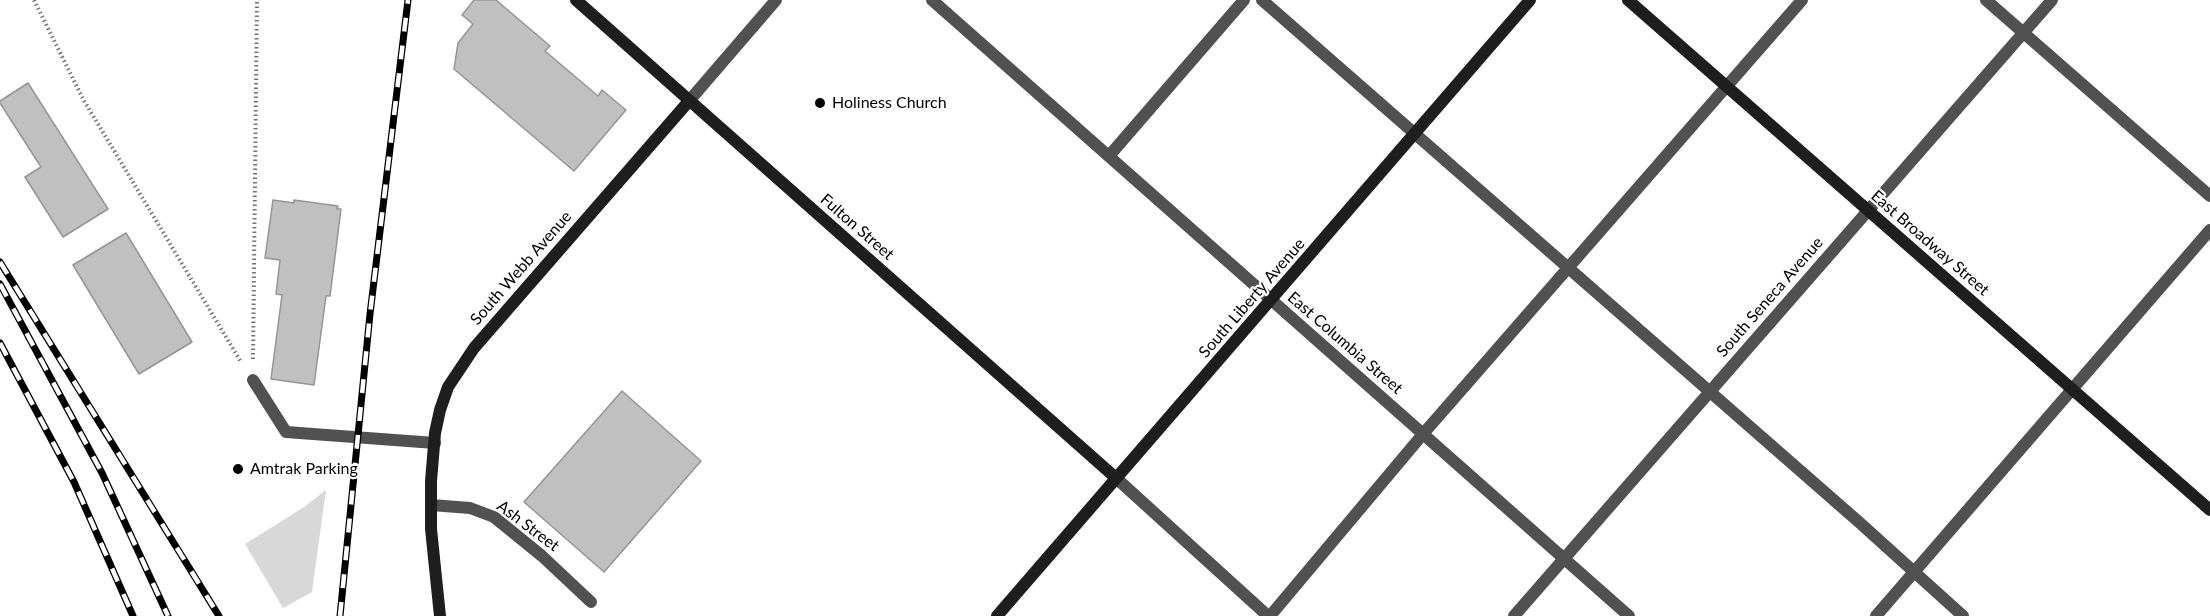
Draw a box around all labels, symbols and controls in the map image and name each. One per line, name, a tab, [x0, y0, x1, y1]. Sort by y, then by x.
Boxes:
place label: Holiness Church	[832, 93, 947, 113]
marker: Holiness Church	[813, 96, 827, 110]
street label: East Broadway Street	[1867, 186, 1993, 300]
street label: Fulton Street	[816, 190, 898, 264]
street label: South Webb Avenue	[466, 207, 576, 329]
street label: South Seneca Avenue	[1713, 233, 1827, 361]
street label: South Liberty Avenue	[1195, 234, 1309, 362]
street label: East Columbia Street	[1283, 288, 1407, 398]
place label: Amtrak Parking	[250, 459, 358, 479]
marker: Amtrak Parking	[231, 462, 245, 476]
street label: Ash Street	[493, 496, 563, 556]

